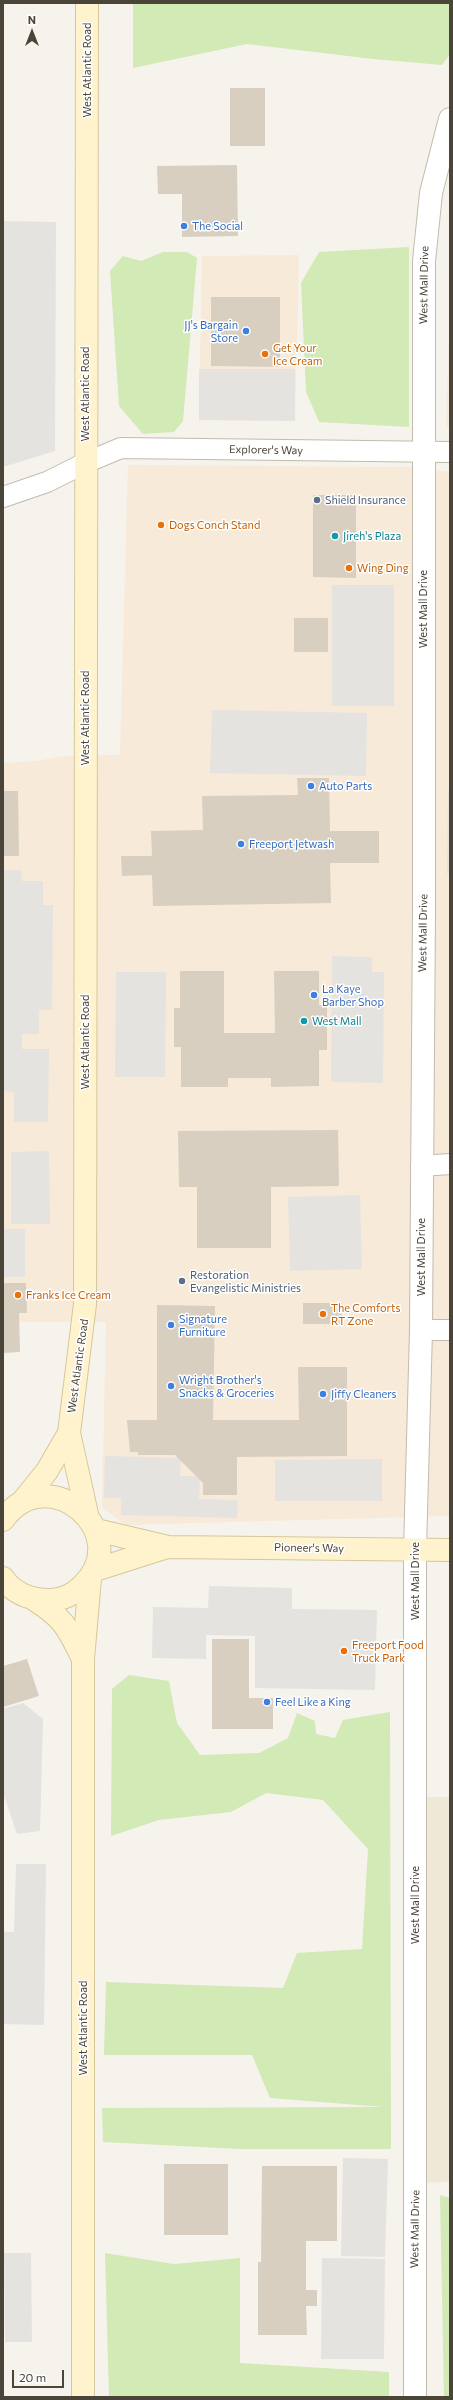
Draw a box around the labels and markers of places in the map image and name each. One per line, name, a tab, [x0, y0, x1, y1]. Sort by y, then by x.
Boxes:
place label: The Social	[192, 219, 243, 233]
marker: The Social	[179, 221, 189, 231]
place label: JJ's Bargain Store	[184, 318, 238, 344]
marker: JJ's Bargain Store	[241, 326, 251, 336]
place label: Get Your Ice Cream	[273, 341, 322, 367]
marker: Get Your Ice Cream	[260, 349, 270, 359]
place label: Shield Insurance	[325, 493, 406, 507]
marker: Shield Insurance	[312, 495, 322, 505]
place label: Dogs Conch Stand	[169, 518, 260, 532]
marker: Dogs Conch Stand	[156, 520, 166, 530]
place label: Jireh's Plaza	[343, 529, 401, 543]
marker: Jireh's Plaza	[330, 531, 340, 541]
place label: Wing Ding	[357, 561, 409, 575]
marker: Wing Ding	[344, 563, 354, 573]
place label: Auto Parts	[319, 779, 372, 793]
marker: Auto Parts	[306, 781, 316, 791]
place label: Freeport Jetwash	[249, 837, 334, 851]
marker: Freeport Jetwash	[236, 839, 246, 849]
place label: La Kaye Barber Shop	[322, 982, 384, 1008]
marker: La Kaye Barber Shop	[309, 990, 319, 1000]
place label: West Mall	[312, 1014, 362, 1028]
marker: West Mall	[299, 1016, 309, 1026]
place label: Restoration Evangelistic Ministries	[190, 1268, 301, 1294]
marker: Restoration Evangelistic Ministries	[177, 1276, 187, 1286]
place label: Franks Ice Cream	[26, 1288, 111, 1302]
marker: Franks Ice Cream	[13, 1290, 23, 1300]
place label: The Comforts RT Zone	[331, 1301, 401, 1327]
marker: The Comforts RT Zone	[318, 1309, 328, 1319]
place label: Signature Furniture	[179, 1312, 227, 1338]
marker: Signature Furniture	[166, 1320, 176, 1330]
place label: Wright Brother's Snacks & Groceries	[179, 1373, 274, 1399]
marker: Wright Brother's Snacks & Groceries	[166, 1381, 176, 1391]
place label: Jiffy Cleaners	[331, 1387, 396, 1401]
marker: Jiffy Cleaners	[318, 1389, 328, 1399]
place label: Freeport Food Truck Park	[352, 1638, 424, 1664]
marker: Freeport Food Truck Park	[339, 1646, 349, 1656]
place label: Feel Like a King	[275, 1695, 351, 1709]
marker: Feel Like a King	[262, 1697, 272, 1707]

